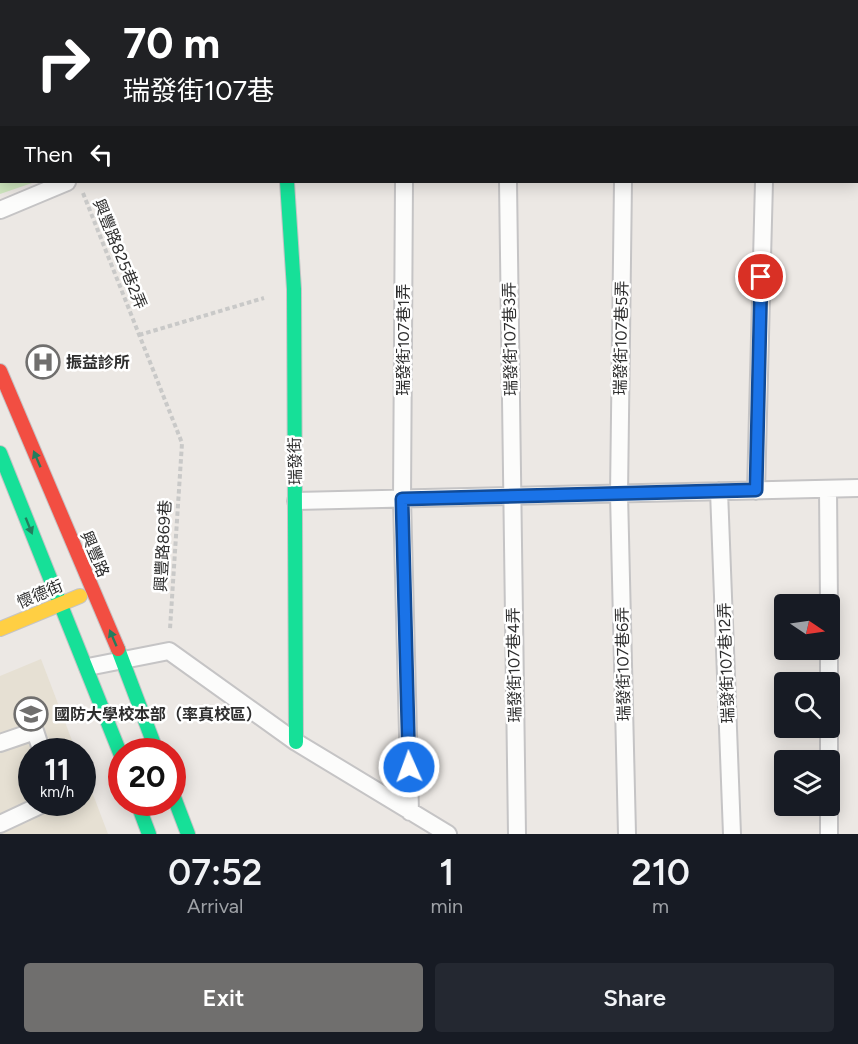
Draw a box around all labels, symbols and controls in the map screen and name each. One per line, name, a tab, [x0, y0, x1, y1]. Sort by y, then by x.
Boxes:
text: 70 m	[123, 18, 220, 69]
icon: right	[24, 24, 102, 102]
text: 瑞發街107巷	[123, 74, 274, 107]
icon: left	[85, 138, 118, 171]
text: Then	[24, 141, 73, 168]
street label: 興豐路825巷2弄	[89, 196, 151, 312]
pin	[735, 251, 786, 302]
icon: arrive	[744, 260, 777, 293]
street label: 瑞發街107巷5弄	[611, 281, 631, 395]
street label: 瑞發街107巷3弄	[500, 282, 520, 396]
street label: 瑞發街107巷1弄	[394, 284, 413, 396]
hospital icon: 振益診所	[25, 344, 61, 380]
place label: 振益診所	[66, 353, 130, 372]
street label: 瑞發街	[285, 437, 305, 485]
one-way arrow	[32, 449, 42, 467]
street label: 興豐路869巷	[151, 500, 175, 592]
one-way arrow	[25, 518, 35, 536]
street label: 興豐路	[77, 528, 113, 580]
street label: 懷德街	[14, 576, 66, 612]
north arrow	[774, 594, 840, 660]
map controls	[774, 594, 840, 816]
street label: 瑞發街107巷12弄	[714, 602, 738, 724]
street label: 瑞發街107巷4弄	[503, 607, 525, 723]
street label: 瑞發街107巷6弄	[613, 607, 633, 721]
one-way arrow	[108, 629, 118, 647]
button: search	[774, 672, 840, 738]
school or university icon: 國防大學校本部（率真校區）	[13, 696, 49, 732]
place label: 國防大學校本部（率真校區）	[54, 705, 262, 724]
position arrow	[377, 735, 441, 799]
speed limit sign: 20	[108, 738, 186, 816]
button: layers	[774, 750, 840, 816]
text: 11	[44, 751, 70, 788]
text: km/h	[40, 783, 74, 801]
text: 07:52	[168, 851, 262, 894]
text: 1	[439, 851, 454, 894]
text: 210	[631, 851, 690, 894]
text: Arrival	[187, 894, 243, 918]
text: min	[430, 894, 463, 918]
text: m	[652, 894, 669, 918]
button: Exit	[24, 963, 423, 1032]
button: Share	[435, 963, 834, 1032]

